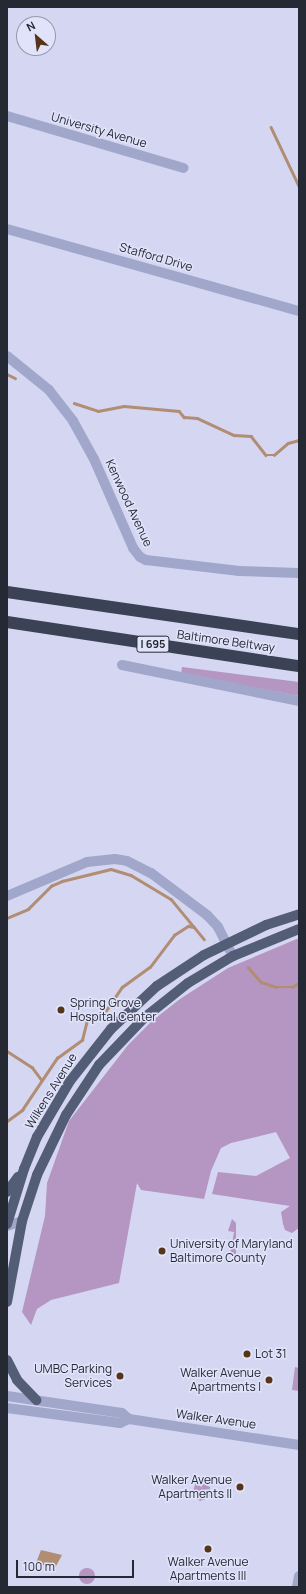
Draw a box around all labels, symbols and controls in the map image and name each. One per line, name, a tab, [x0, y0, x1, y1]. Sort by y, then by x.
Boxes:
north arrow	[16, 16, 56, 56]
text: N	[24, 17, 38, 34]
street label: University Avenue	[50, 109, 148, 151]
street label: Stafford Drive	[118, 240, 194, 274]
street label: Kenwood Avenue	[103, 457, 155, 549]
street label: Baltimore Beltway	[176, 627, 276, 655]
road number: I 695	[136, 635, 170, 653]
place label: Spring Grove Hospital Center	[70, 996, 157, 1024]
marker: Spring Grove Hospital Center	[55, 1004, 67, 1016]
street label: Wilkens Avenue	[22, 1051, 80, 1131]
place label: University of Maryland Baltimore County	[170, 1237, 293, 1265]
marker: University of Maryland Baltimore County	[157, 1246, 167, 1256]
place label: Lot 31	[255, 1347, 287, 1361]
marker: Lot 31	[242, 1349, 252, 1359]
place label: UMBC Parking Services	[34, 1362, 112, 1390]
place label: Walker Avenue Apartments I	[180, 1366, 261, 1394]
marker: UMBC Parking Services	[115, 1371, 125, 1381]
marker: Walker Avenue Apartments I	[264, 1375, 274, 1385]
street label: Walker Avenue	[175, 1406, 257, 1432]
place label: Walker Avenue Apartments II	[151, 1473, 232, 1501]
marker: Walker Avenue Apartments II	[235, 1482, 245, 1492]
marker: Walker Avenue Apartments III	[203, 1544, 213, 1554]
scale bar	[18, 1552, 136, 1578]
place label: Walker Avenue Apartments III	[168, 1555, 248, 1583]
text: 100 m	[23, 1558, 55, 1575]

